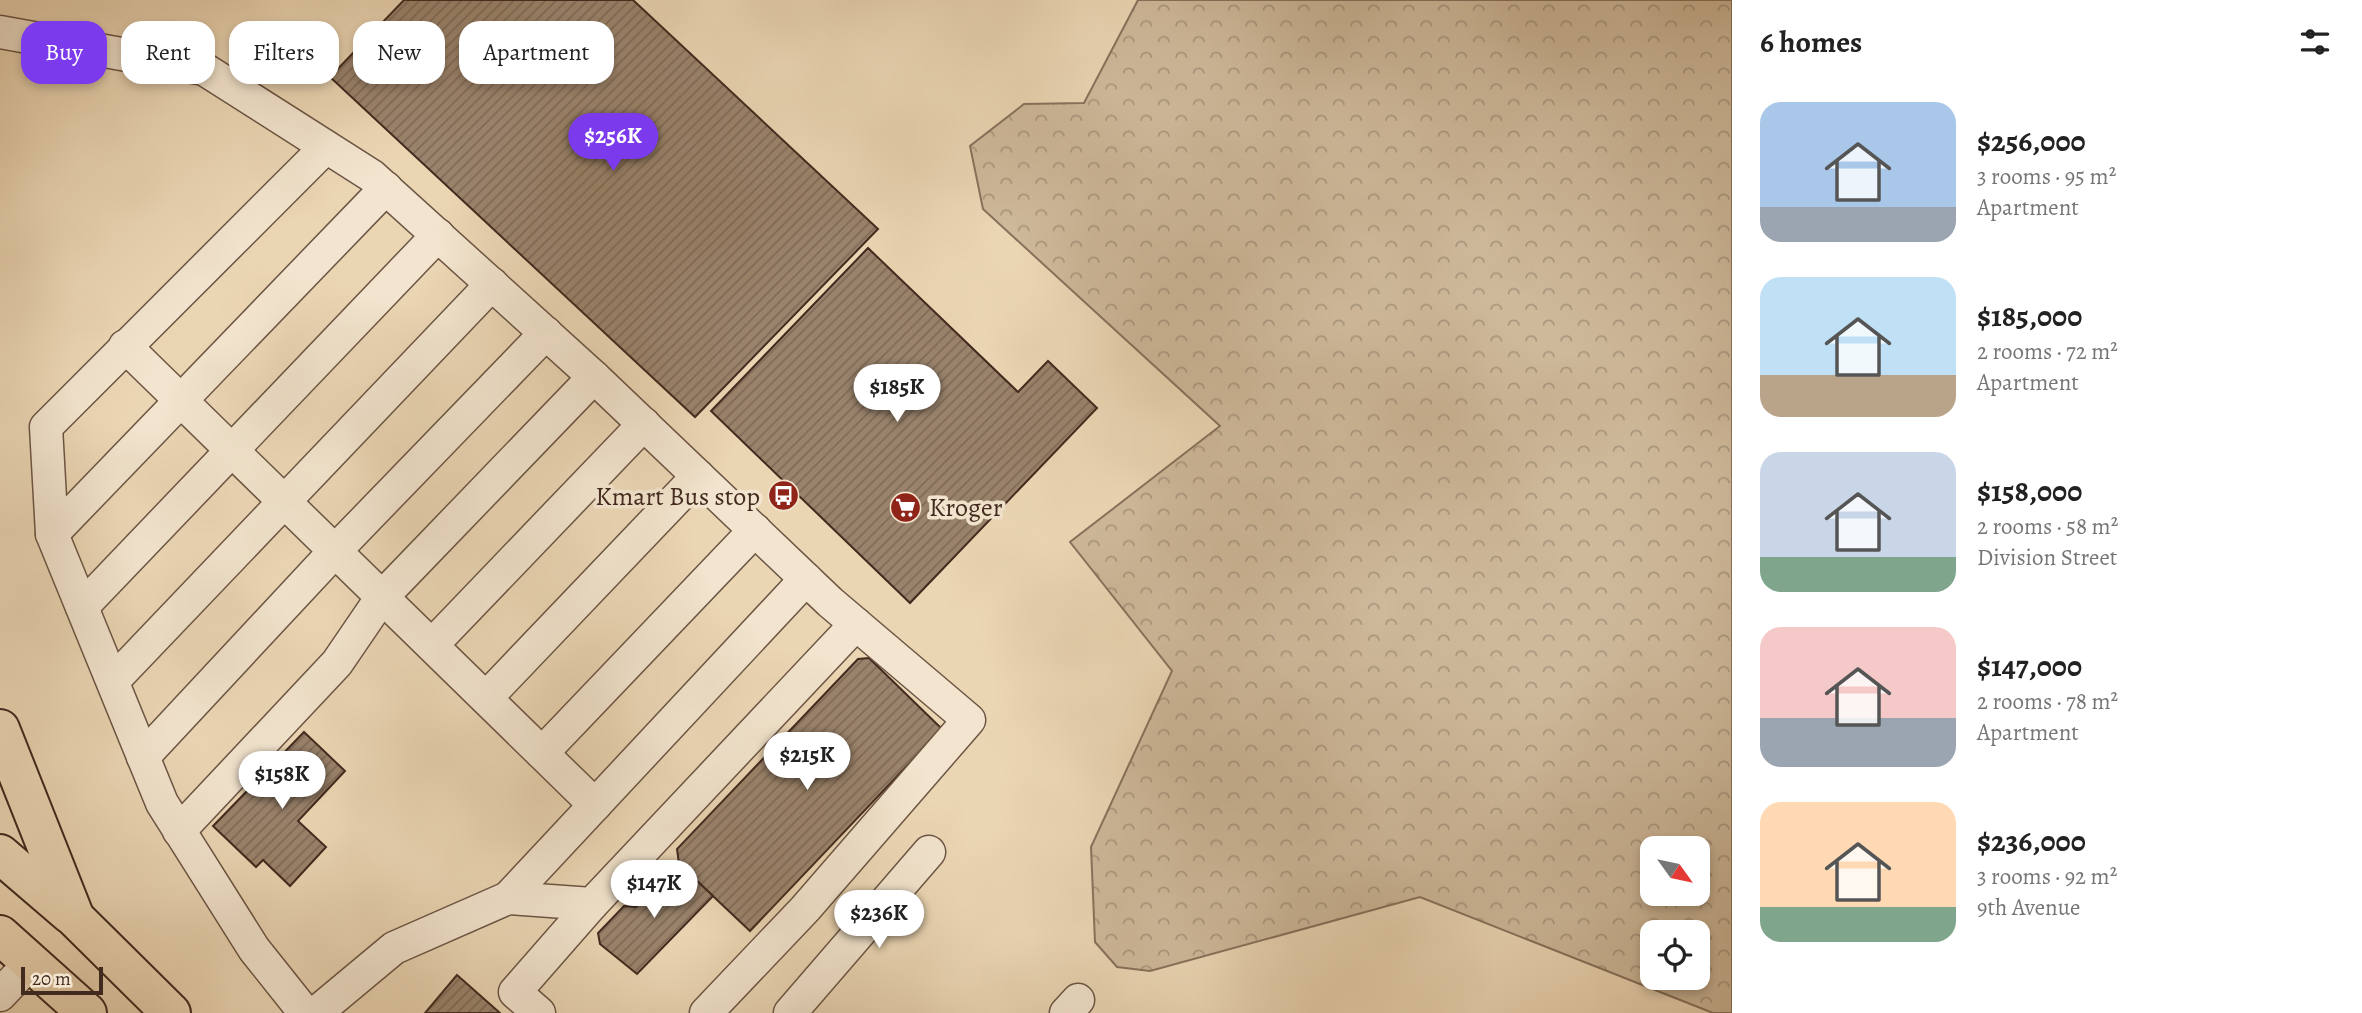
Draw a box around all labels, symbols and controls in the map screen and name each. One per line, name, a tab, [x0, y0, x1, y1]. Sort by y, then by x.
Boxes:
chip: Buy	[21, 21, 107, 84]
chip: Rent	[121, 21, 215, 84]
chip: Filters	[229, 21, 339, 84]
chip: New	[353, 21, 445, 84]
chip: Apartment	[459, 21, 614, 84]
text: 6 homes	[1760, 22, 1862, 62]
icon: filters	[2296, 23, 2334, 61]
pin: $256K	[564, 114, 662, 173]
text: $256K	[584, 120, 642, 151]
text: $256,000	[1977, 121, 2086, 161]
icon: home	[1816, 130, 1900, 214]
text: 3 rooms · 95 m²	[1977, 161, 2116, 192]
text: Apartment	[1977, 192, 2079, 223]
text: $185,000	[1977, 296, 2082, 336]
icon: home	[1816, 305, 1900, 389]
text: 2 rooms · 72 m²	[1977, 336, 2118, 367]
pin: $185K	[848, 364, 946, 424]
text: Apartment	[1977, 367, 2079, 398]
text: $185K	[870, 371, 924, 402]
text: $158,000	[1977, 471, 2082, 511]
place label: Kmart Bus stop	[595, 479, 760, 514]
bus stop icon: Kmart Bus stop	[766, 479, 800, 513]
icon: home	[1816, 480, 1900, 564]
supermarket icon: Kroger	[889, 490, 923, 524]
place label: Kroger	[929, 490, 1003, 525]
text: 2 rooms · 58 m²	[1977, 511, 2118, 542]
text: Division Street	[1977, 542, 2117, 573]
text: $147,000	[1977, 646, 2082, 686]
icon: home	[1816, 655, 1900, 739]
text: 2 rooms · 78 m²	[1977, 686, 2118, 717]
text: Apartment	[1977, 717, 2079, 748]
pin: $215K	[758, 732, 856, 792]
text: $215K	[780, 739, 835, 770]
pin: $158K	[233, 752, 331, 811]
text: $158K	[255, 758, 309, 789]
text: $236,000	[1977, 821, 2086, 861]
icon: home	[1816, 830, 1900, 914]
north arrow	[1640, 836, 1710, 906]
map controls	[1640, 836, 1710, 990]
pin: $147K	[605, 860, 703, 920]
text: 3 rooms · 92 m²	[1977, 861, 2117, 892]
text: $147K	[627, 867, 681, 898]
pin: $236K	[830, 890, 928, 950]
text: 9th Avenue	[1977, 892, 2080, 923]
text: $236K	[850, 897, 908, 928]
button: locate	[1640, 920, 1710, 990]
scale bar	[21, 964, 103, 996]
text: 20 m	[32, 966, 71, 992]

